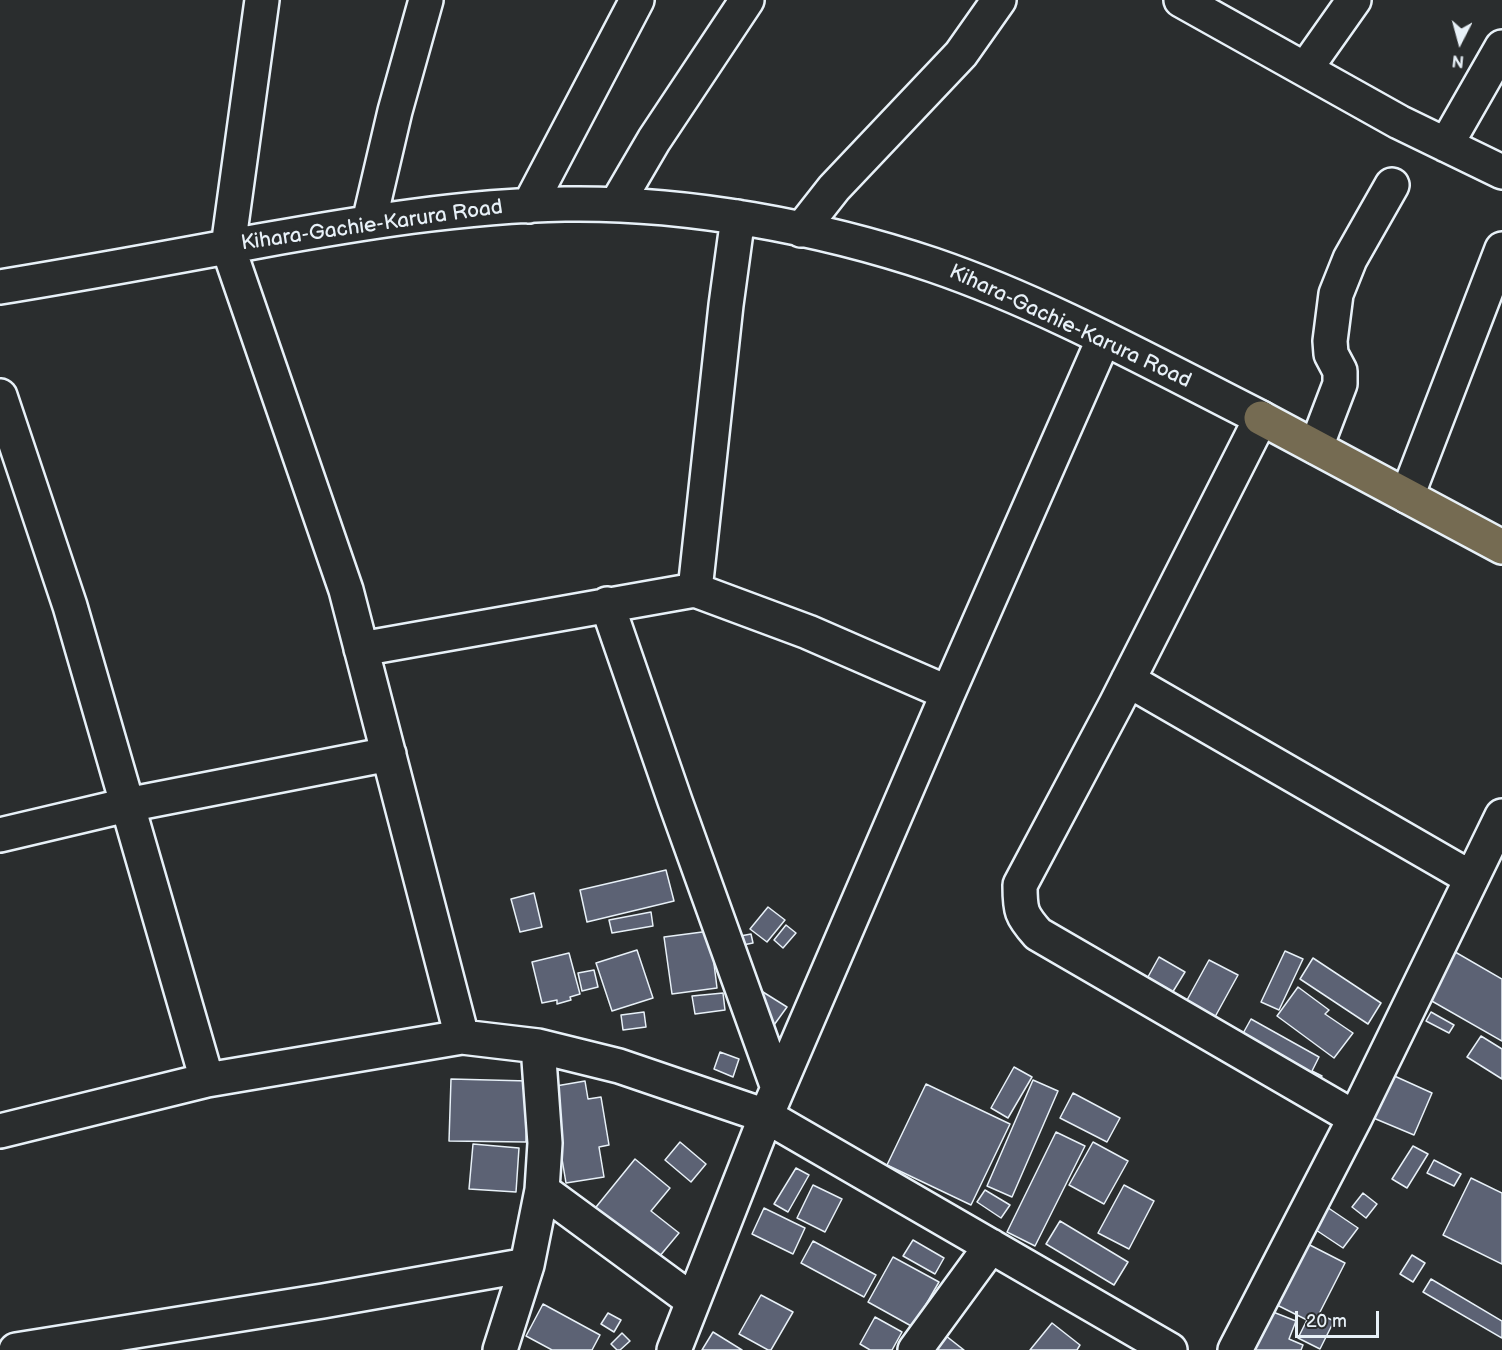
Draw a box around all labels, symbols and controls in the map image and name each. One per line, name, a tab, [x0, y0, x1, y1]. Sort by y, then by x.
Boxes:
north arrow	[1430, 12, 1490, 72]
text: N	[1451, 50, 1465, 70]
street label: Kihara-Gachie-Karura Road	[239, 195, 505, 257]
street label: Kihara-Gachie-Karura Road	[945, 260, 1195, 394]
scale bar	[1298, 1299, 1382, 1337]
text: 20 m	[1306, 1311, 1347, 1332]

